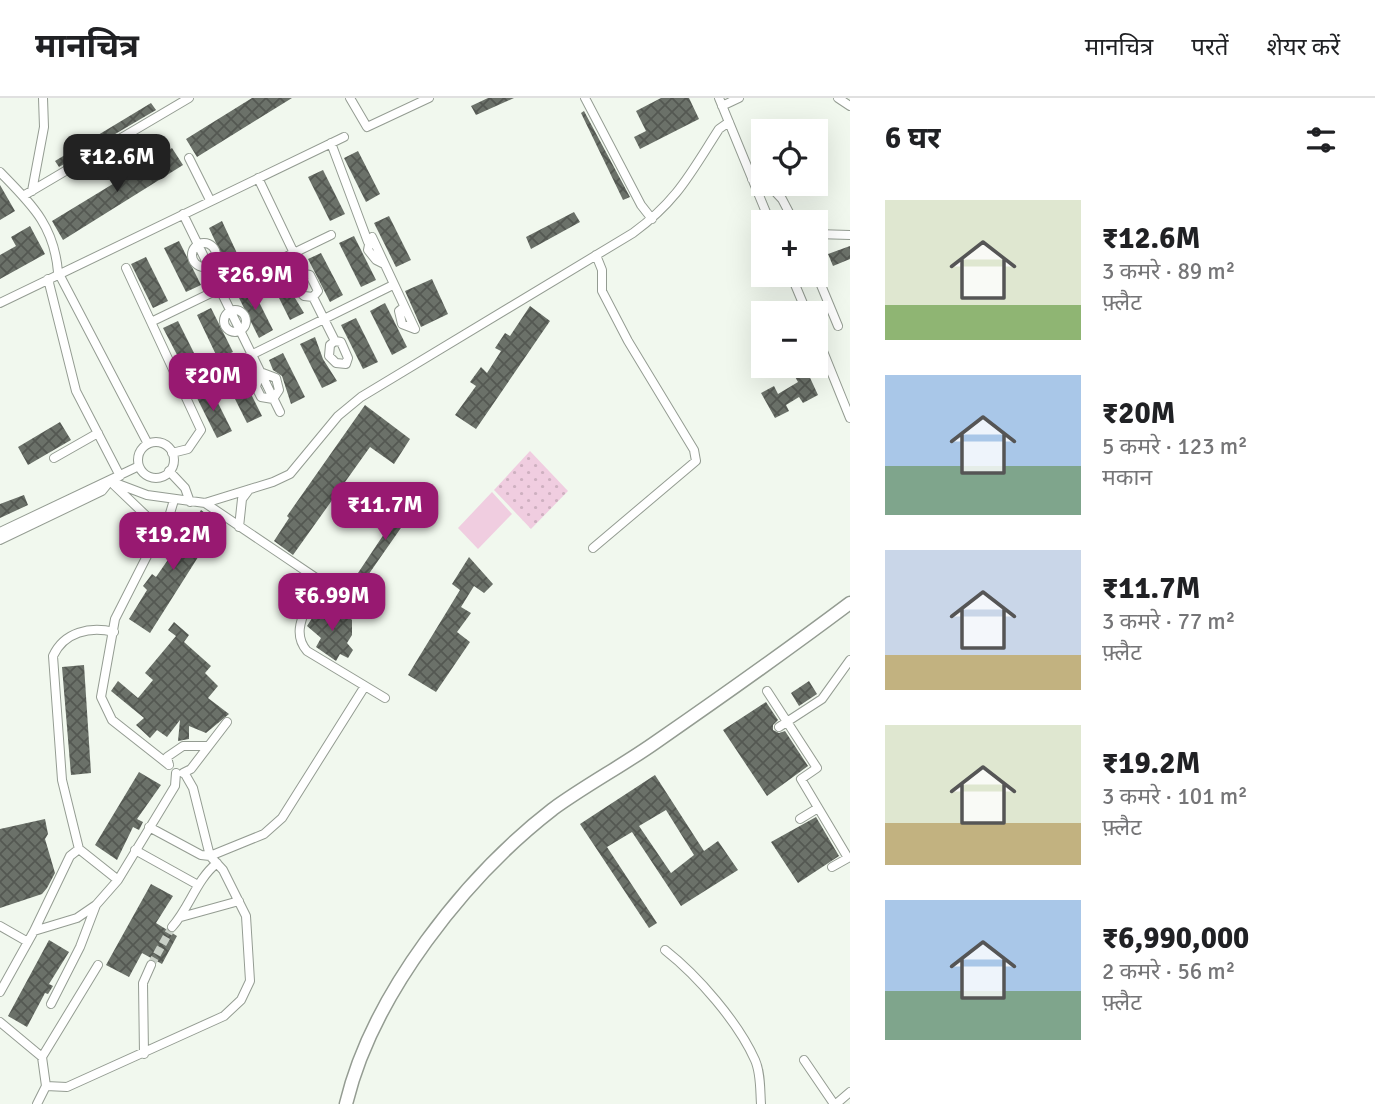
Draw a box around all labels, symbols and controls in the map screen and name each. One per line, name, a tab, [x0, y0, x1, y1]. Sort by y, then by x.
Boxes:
text: मानचित्र	[35, 26, 139, 67]
text: मानचित्र	[1085, 32, 1153, 62]
text: परतें	[1191, 32, 1228, 62]
text: शेयर करें	[1266, 32, 1340, 62]
map controls	[751, 119, 828, 378]
button: locate	[751, 119, 828, 196]
text: 6 घर	[885, 120, 940, 157]
icon: filters	[1302, 121, 1340, 159]
pin: ₹12.6M	[60, 134, 174, 194]
text: ₹12.6M	[79, 142, 155, 171]
button: +	[751, 210, 828, 287]
text: ₹12.6M	[1102, 220, 1200, 257]
icon: home	[941, 228, 1025, 312]
pin: ₹26.9M	[198, 252, 312, 312]
text: 3 कमरे · 89 m²	[1102, 257, 1235, 286]
text: ₹26.9M	[217, 260, 293, 289]
text: फ़्लैट	[1102, 288, 1142, 317]
button: −	[751, 301, 828, 378]
pin: ₹20M	[172, 354, 254, 413]
text: ₹20M	[185, 361, 241, 390]
text: ₹20M	[1102, 395, 1176, 432]
icon: home	[941, 403, 1025, 487]
text: 5 कमरे · 123 m²	[1102, 432, 1248, 461]
text: मकान	[1102, 463, 1152, 492]
pin: ₹11.7M	[328, 482, 442, 542]
text: ₹11.7M	[347, 490, 423, 519]
pin: ₹19.2M	[116, 512, 230, 572]
text: ₹19.2M	[135, 520, 211, 549]
text: ₹11.7M	[1102, 570, 1200, 607]
pin: ₹6.99M	[275, 574, 389, 633]
icon: home	[941, 578, 1025, 662]
text: ₹6.99M	[294, 581, 370, 610]
text: 3 कमरे · 77 m²	[1102, 607, 1235, 636]
text: फ़्लैट	[1102, 638, 1142, 667]
text: ₹19.2M	[1102, 745, 1200, 782]
icon: home	[941, 753, 1025, 837]
text: 3 कमरे · 101 m²	[1102, 782, 1248, 811]
text: फ़्लैट	[1102, 813, 1142, 842]
text: ₹6,990,000	[1102, 920, 1249, 957]
icon: home	[941, 928, 1025, 1012]
text: 2 कमरे · 56 m²	[1102, 957, 1235, 986]
text: फ़्लैट	[1102, 988, 1142, 1017]

